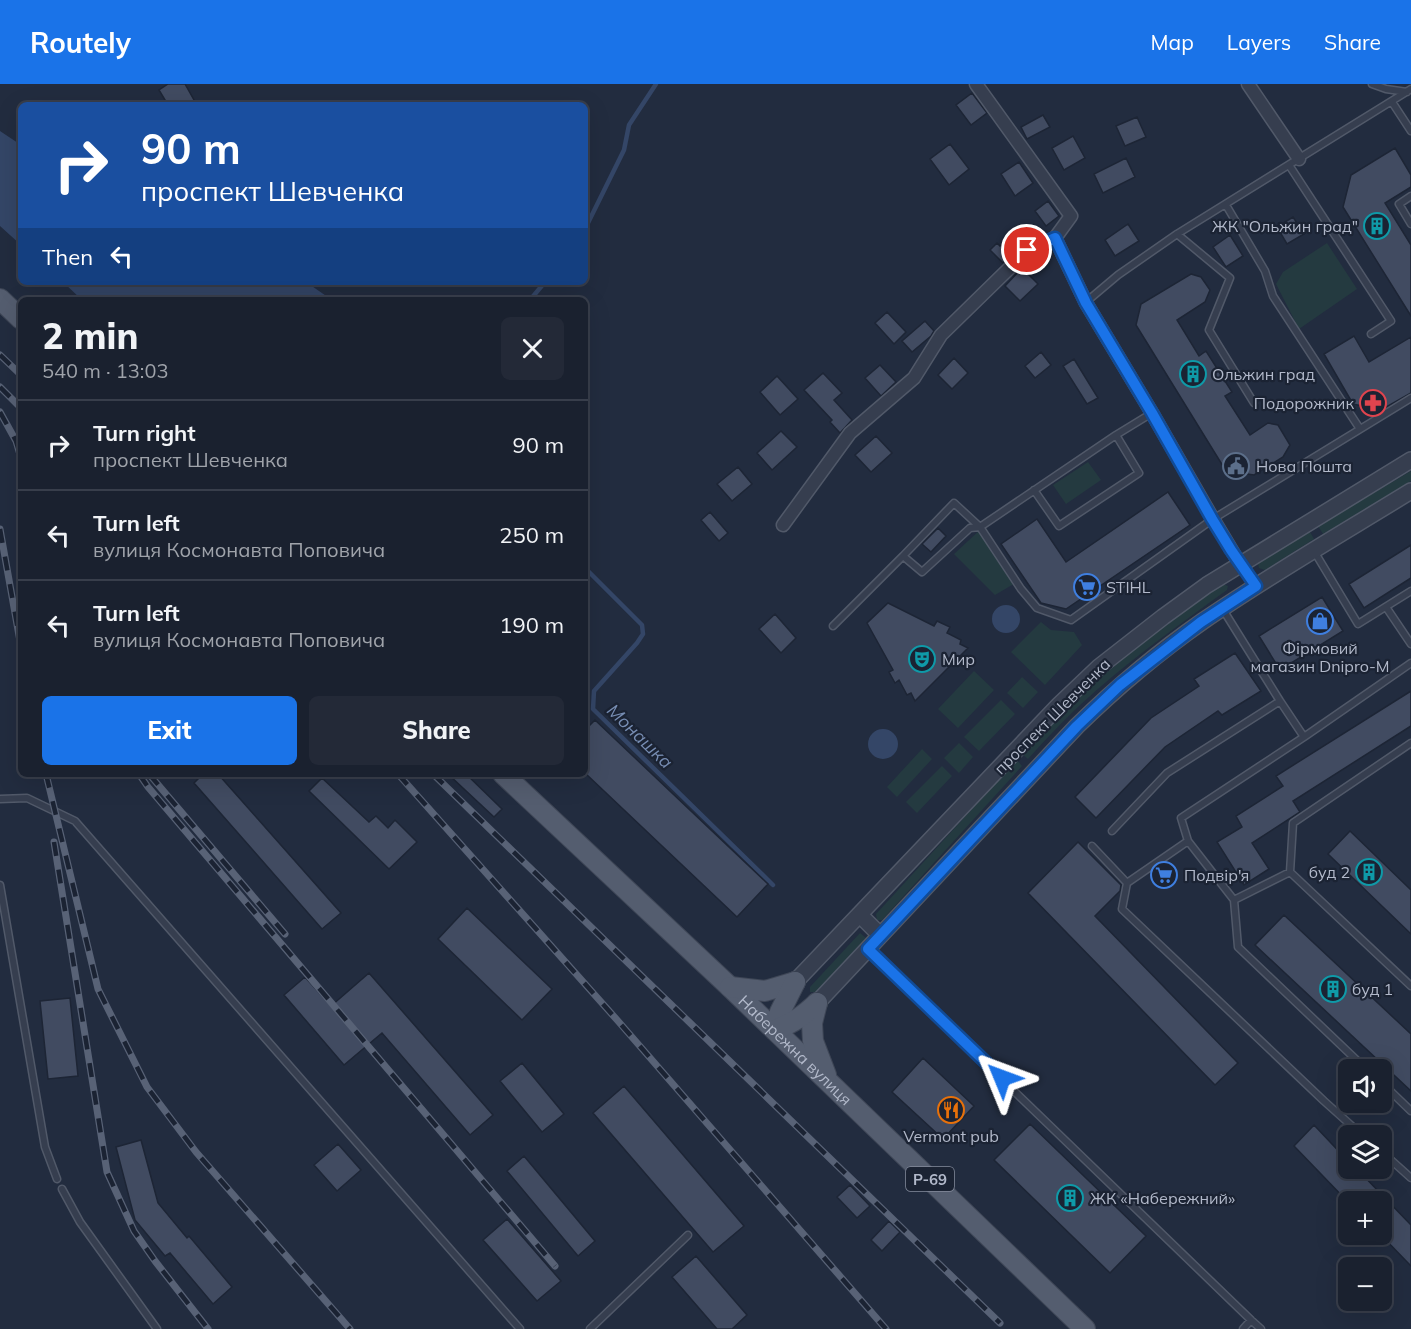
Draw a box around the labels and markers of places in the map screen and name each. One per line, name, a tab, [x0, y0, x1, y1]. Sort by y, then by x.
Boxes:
building icon: ЖК "Ольжин град"	[1362, 211, 1392, 241]
place label: ЖК "Ольжин град"	[1212, 216, 1358, 236]
pin	[1001, 224, 1052, 275]
building icon: Ольжин град	[1178, 359, 1208, 389]
place label: Ольжин град	[1212, 364, 1315, 384]
pharmacy icon: Подорожник	[1358, 388, 1388, 418]
place label: Подорожник	[1254, 393, 1354, 413]
public building icon: Нова Пошта	[1221, 451, 1251, 481]
place label: Нова Пошта	[1256, 456, 1352, 476]
supermarket icon: STIHL	[1072, 572, 1102, 602]
place label: STIHL	[1106, 577, 1151, 597]
shop icon: Фірмовий магазин Dnipro-M	[1305, 606, 1335, 636]
place label: Фірмовий магазин Dnipro-M	[1250, 638, 1390, 676]
theatre icon: Мир	[907, 644, 937, 674]
place label: Мир	[942, 649, 975, 669]
building icon: буд 2	[1354, 857, 1384, 887]
supermarket icon: Подвір'я	[1149, 860, 1179, 890]
place label: буд 2	[1309, 862, 1350, 882]
place label: Подвір'я	[1184, 865, 1249, 885]
building icon: буд 1	[1318, 974, 1348, 1004]
place label: буд 1	[1352, 979, 1393, 999]
restaurant icon: Vermont pub	[936, 1095, 966, 1125]
place label: Vermont pub	[903, 1126, 999, 1146]
building icon: ЖК «Набережний»	[1055, 1183, 1085, 1213]
place label: ЖК «Набережний»	[1090, 1188, 1235, 1208]

